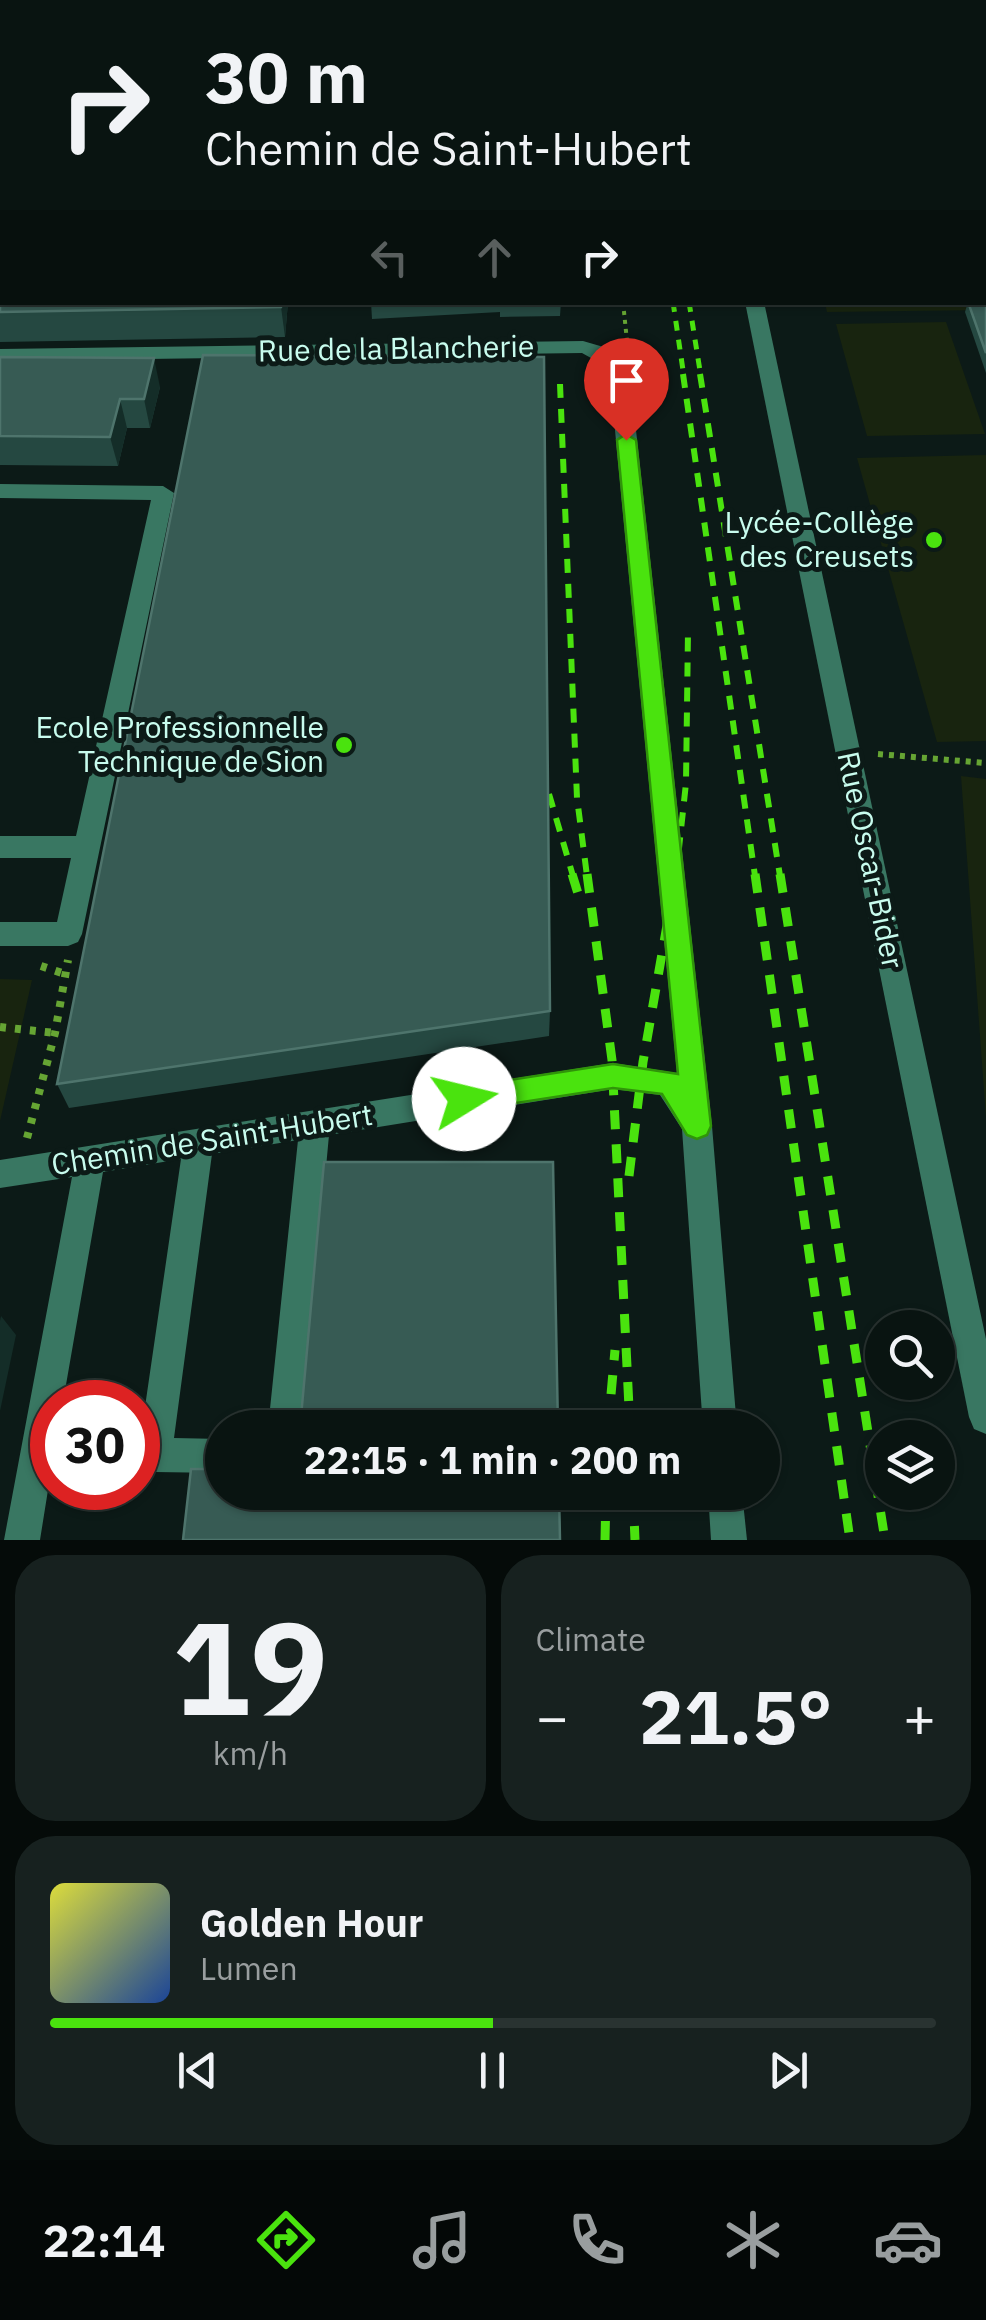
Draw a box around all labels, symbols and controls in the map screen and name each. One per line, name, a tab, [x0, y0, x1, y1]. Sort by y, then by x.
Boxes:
text: 30 m	[205, 31, 368, 122]
icon: right	[40, 40, 170, 170]
text: Chemin de Saint-Hubert	[205, 119, 692, 177]
icon: left	[362, 230, 417, 285]
icon: ahead	[467, 230, 522, 285]
icon: right	[572, 230, 627, 285]
street label: Rue de la Blancherie	[257, 326, 534, 369]
pin	[584, 338, 669, 441]
icon: arrive	[599, 353, 654, 408]
place label: Lycée-Collège des Creusets	[725, 502, 914, 575]
marker: Lycée-Collège des Creusets	[923, 529, 945, 551]
place label: Ecole Professionnelle Technique de Sion	[35, 707, 324, 780]
marker: Ecole Professionnelle Technique de Sion	[333, 734, 355, 756]
street label: Rue Oscar-Bider	[829, 747, 914, 972]
position arrow	[412, 1047, 516, 1151]
street label: Chemin de Saint-Hubert	[48, 1094, 375, 1183]
map controls	[865, 1310, 955, 1510]
button: search	[865, 1310, 955, 1400]
speed limit sign: 30	[30, 1380, 160, 1510]
button: layers	[865, 1420, 955, 1510]
text: 22:15 · 1 min · 200 m	[304, 1435, 681, 1484]
text: 19	[172, 1582, 328, 1751]
text: Climate	[536, 1618, 646, 1660]
text: 21.5°	[639, 1667, 833, 1765]
text: −	[536, 1681, 569, 1752]
text: +	[903, 1681, 936, 1752]
text: km/h	[213, 1732, 288, 1774]
text: Golden Hour	[200, 1898, 423, 1947]
text: Lumen	[200, 1947, 298, 1989]
icon: previous	[170, 2043, 225, 2098]
icon: pause	[465, 2043, 520, 2098]
icon: next	[761, 2043, 816, 2098]
icon: directions	[251, 2205, 321, 2275]
icon: music	[407, 2205, 477, 2275]
icon: phone	[562, 2205, 632, 2275]
icon: climate	[718, 2205, 788, 2275]
icon: car	[873, 2205, 943, 2275]
text: 22:14	[43, 2211, 166, 2269]

